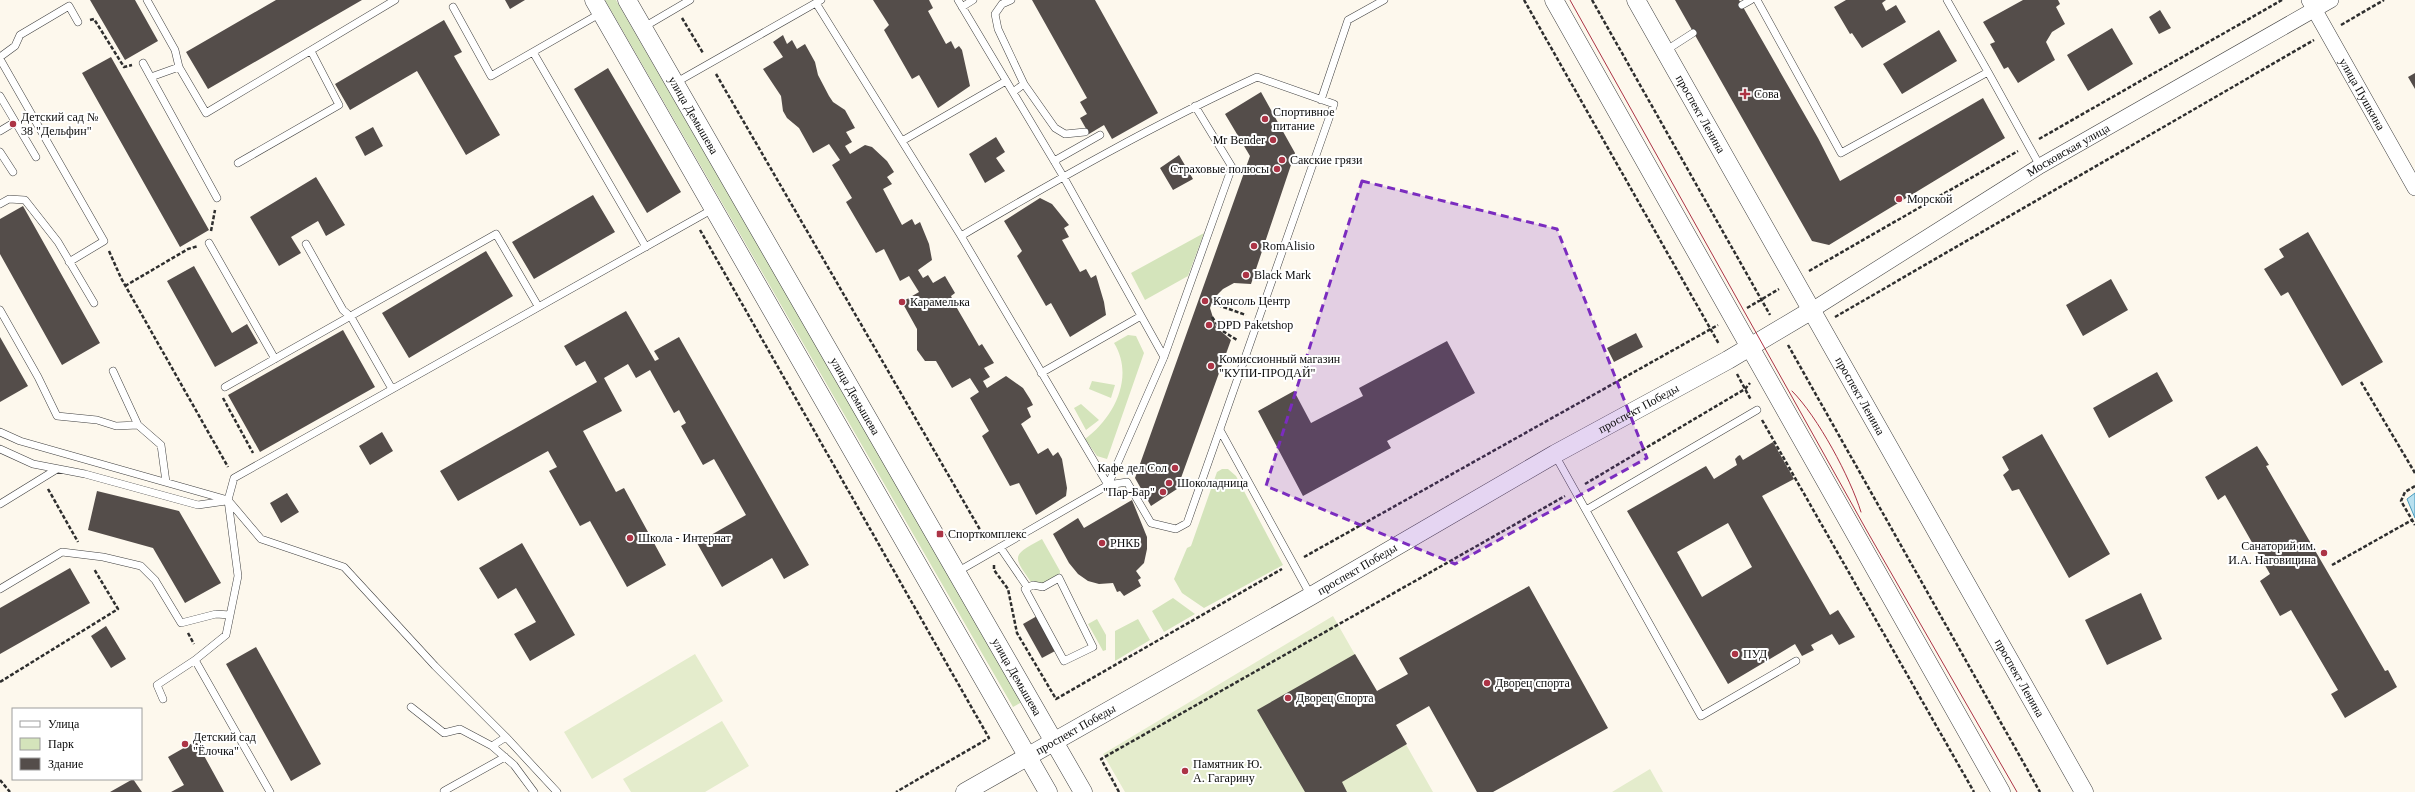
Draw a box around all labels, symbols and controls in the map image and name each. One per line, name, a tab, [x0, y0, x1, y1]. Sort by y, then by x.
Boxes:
street label: улица Пушкина	[2336, 56, 2388, 133]
street label: проспект Ленина	[1673, 72, 1729, 156]
street label: улица Демышева	[665, 74, 722, 157]
place label: Сова	[1754, 87, 1780, 101]
marker: Сова	[1739, 88, 1751, 100]
place label: Спортивное питание	[1273, 105, 1335, 133]
place label: Детский сад № 38 "Дельфин"	[21, 110, 98, 138]
marker: Спортивное питание	[1260, 114, 1270, 124]
marker: Детский сад № 38 "Дельфин"	[8, 119, 18, 129]
street label: Московская улица	[2024, 120, 2113, 180]
place label: Mr Bender	[1213, 133, 1265, 147]
marker: Mr Bender	[1268, 135, 1278, 145]
place label: Сакские грязи	[1290, 153, 1363, 167]
marker: Сакские грязи	[1277, 155, 1287, 165]
place label: Страховые полюсы	[1170, 162, 1269, 176]
marker: Страховые полюсы	[1272, 164, 1282, 174]
place label: Морской	[1907, 192, 1953, 206]
marker: Морской	[1894, 194, 1904, 204]
place label: RomAlisio	[1262, 239, 1315, 253]
marker: RomAlisio	[1249, 241, 1259, 251]
place label: Black Mark	[1254, 268, 1311, 282]
marker: Black Mark	[1241, 270, 1251, 280]
place label: Консоль Центр	[1213, 294, 1290, 308]
place label: Карамелька	[910, 295, 971, 309]
marker: Консоль Центр	[1200, 296, 1210, 306]
marker: Карамелька	[897, 297, 907, 307]
place label: DPD Paketshop	[1217, 318, 1293, 332]
marker: DPD Paketshop	[1204, 320, 1214, 330]
place label: Комиссионный магазин "КУПИ-ПРОДАЙ"	[1219, 352, 1341, 380]
street label: проспект Ленина	[1832, 354, 1888, 438]
street label: улица Демышева	[827, 355, 883, 438]
marker: Комиссионный магазин "КУПИ-ПРОДАЙ"	[1206, 361, 1216, 371]
street label: проспект Победы	[1596, 381, 1681, 436]
place label: Кафе дел Сол	[1097, 461, 1167, 475]
marker: Кафе дел Сол	[1170, 463, 1180, 473]
place label: Шоколадница	[1177, 476, 1249, 490]
marker: Шоколадница	[1164, 478, 1174, 488]
place label: "Пар-Бар"	[1103, 485, 1155, 499]
marker: "Пар-Бар"	[1158, 487, 1168, 497]
place label: Спорткомплекс	[948, 527, 1027, 541]
marker: Спорткомплекс	[935, 529, 945, 539]
place label: Школа - Интернат	[638, 531, 732, 545]
marker: Школа - Интернат	[625, 533, 635, 543]
place label: РНКБ	[1110, 536, 1140, 550]
marker: РНКБ	[1097, 538, 1107, 548]
place label: Санаторий им. И.А. Наговицина	[2228, 539, 2317, 567]
street label: проспект Победы	[1315, 541, 1399, 598]
marker: Санаторий им. И.А. Наговицина	[2319, 548, 2329, 558]
street label: улица Демышева	[989, 635, 1045, 719]
street label: проспект Ленина	[1992, 636, 2048, 720]
place label: ПУД	[1743, 647, 1767, 661]
marker: ПУД	[1730, 649, 1740, 659]
place label: Дворец спорта	[1495, 676, 1570, 690]
marker: Дворец спорта	[1482, 678, 1492, 688]
place label: Дворец Спорта	[1296, 691, 1374, 705]
marker: Дворец Спорта	[1283, 693, 1293, 703]
street label: проспект Победы	[1033, 701, 1118, 758]
legend	[12, 708, 142, 780]
text: Улица	[48, 717, 80, 731]
place label: Детский сад "Ёлочка"	[193, 730, 256, 758]
text: Парк	[48, 737, 74, 751]
marker: Детский сад "Ёлочка"	[180, 739, 190, 749]
text: Здание	[48, 757, 83, 771]
place label: Памятник Ю. А. Гагарину	[1193, 757, 1262, 785]
marker: Памятник Ю. А. Гагарину	[1180, 766, 1190, 776]

